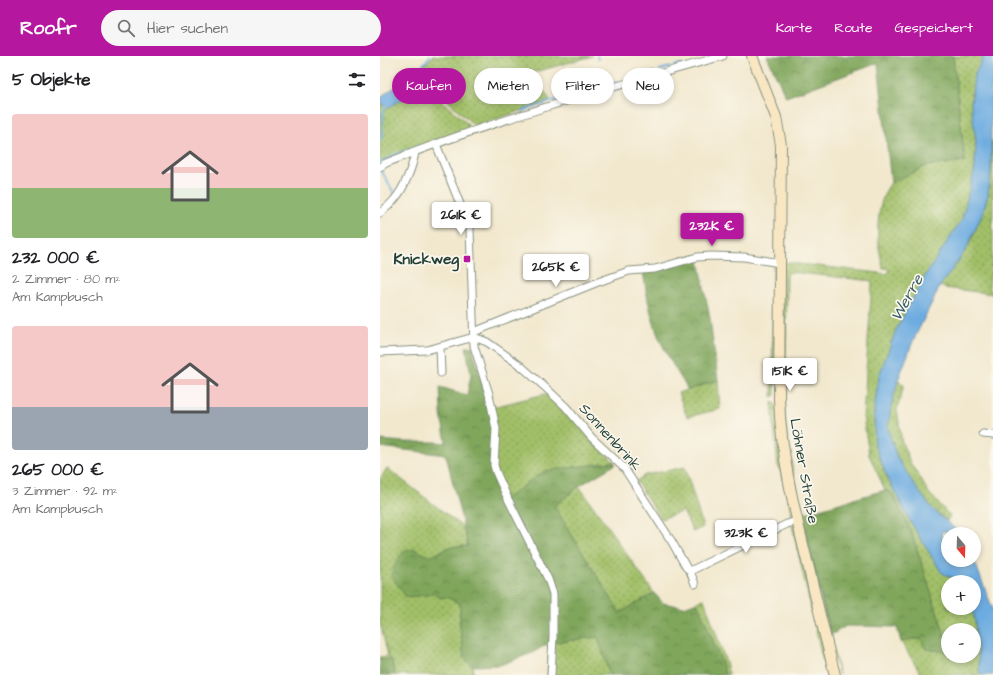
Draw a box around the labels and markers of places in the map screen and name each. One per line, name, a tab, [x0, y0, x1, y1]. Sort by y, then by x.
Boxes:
pin: 261K €	[428, 202, 494, 236]
pin: 232K €	[679, 213, 745, 247]
place label: Knickweg	[393, 249, 459, 272]
marker: Knickweg	[462, 254, 472, 264]
pin: 265K €	[523, 254, 589, 288]
pin: 151K €	[757, 358, 823, 392]
pin: 323K €	[713, 520, 779, 554]

